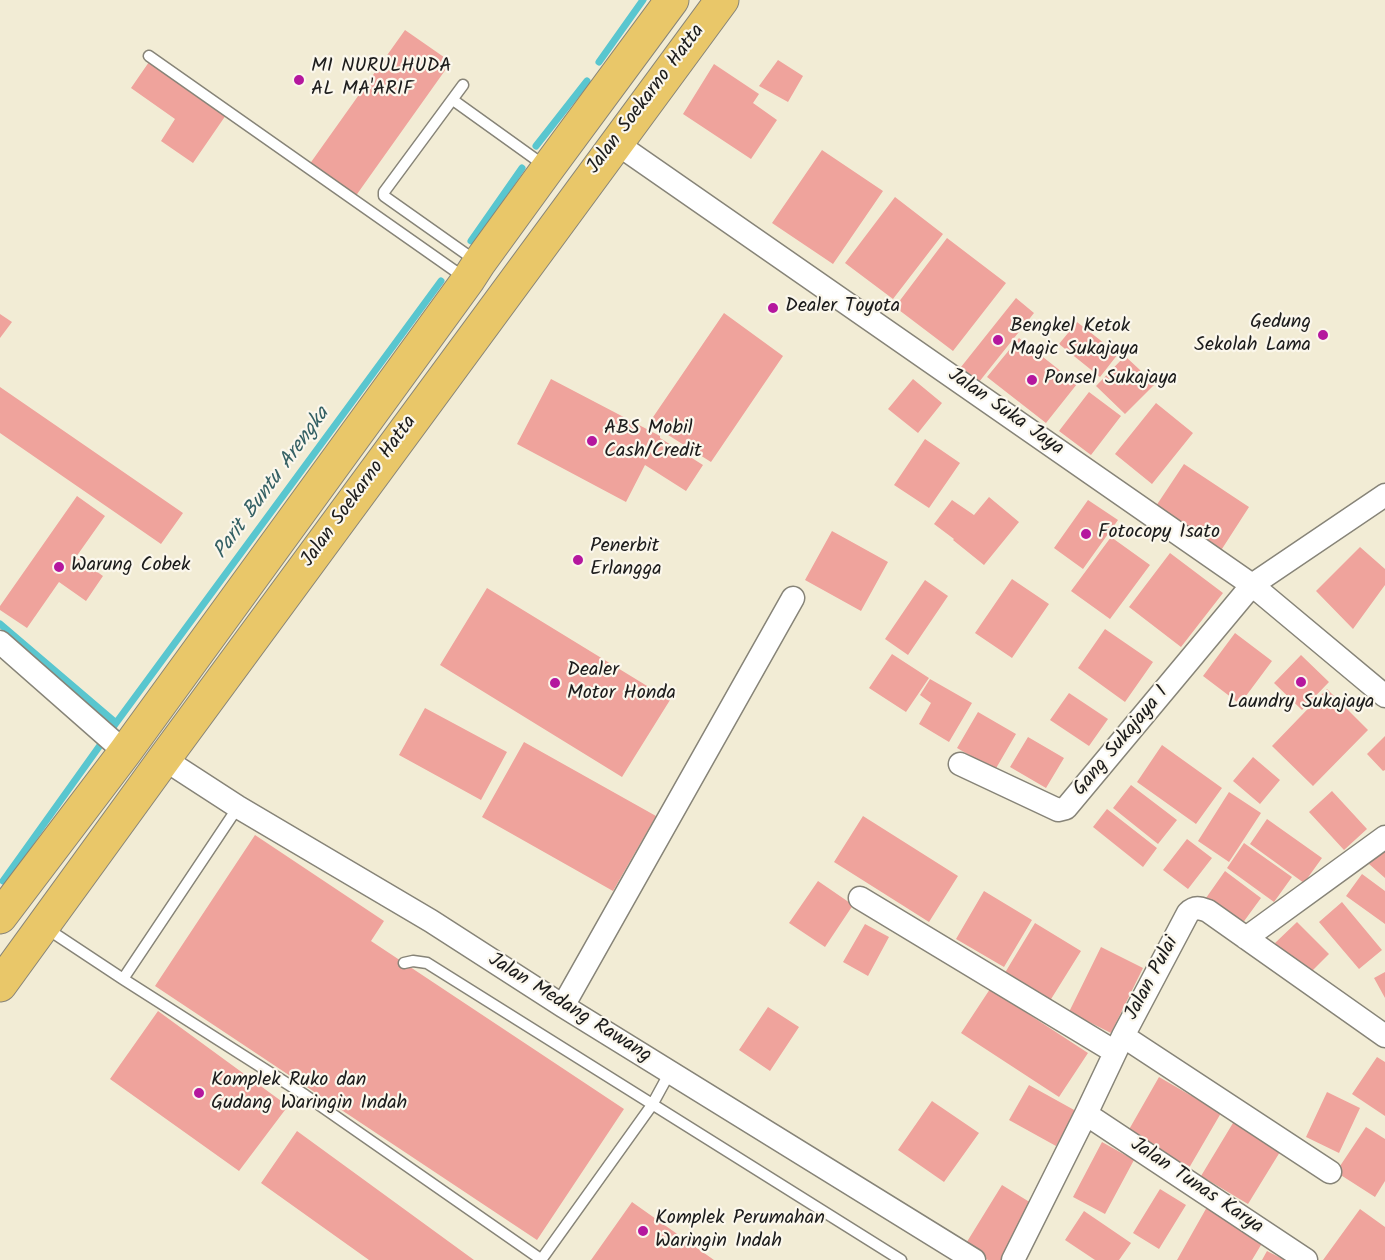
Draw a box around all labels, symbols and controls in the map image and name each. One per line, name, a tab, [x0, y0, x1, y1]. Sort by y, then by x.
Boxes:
street label: Jalan Soekarno Hatta	[583, 20, 711, 180]
place label: MI NURULHUDA AL MA'ARIF	[311, 56, 451, 103]
marker: MI NURULHUDA AL MA'ARIF	[292, 73, 306, 87]
place label: Dealer Toyota	[785, 296, 900, 320]
marker: Dealer Toyota	[766, 301, 780, 315]
place label: Gedung Sekolah Lama	[1194, 312, 1311, 359]
place label: Bengkel Ketok Magic Sukajaya	[1010, 316, 1139, 363]
marker: Gedung Sekolah Lama	[1316, 328, 1330, 342]
marker: Bengkel Ketok Magic Sukajaya	[991, 333, 1005, 347]
street label: Jalan Suka Jaya	[942, 364, 1068, 462]
place label: Ponsel Sukajaya	[1044, 368, 1177, 392]
marker: Ponsel Sukajaya	[1025, 373, 1039, 387]
water label: Parit Buntu Arengka	[210, 403, 336, 565]
street label: Jalan Soekarno Hatta	[297, 412, 423, 572]
place label: ABS Mobil Cash/Credit	[604, 418, 702, 465]
marker: ABS Mobil Cash/Credit	[585, 434, 599, 448]
place label: Fotocopy Isato	[1098, 522, 1220, 546]
marker: Fotocopy Isato	[1079, 527, 1093, 541]
place label: Penerbit Erlangga	[590, 536, 662, 583]
marker: Penerbit Erlangga	[571, 553, 585, 567]
place label: Warung Cobek	[71, 555, 190, 579]
marker: Warung Cobek	[52, 560, 66, 574]
place label: Dealer Motor Honda	[567, 660, 676, 707]
marker: Laundry Sukajaya	[1294, 675, 1308, 689]
marker: Dealer Motor Honda	[548, 676, 562, 690]
street label: Gang Sukajaya I	[1069, 682, 1175, 802]
place label: Laundry Sukajaya	[1228, 692, 1374, 716]
street label: Jalan Pulai	[1121, 933, 1185, 1025]
street label: Jalan Medang Rawang	[483, 949, 655, 1069]
place label: Komplek Ruko dan Gudang Waringin Indah	[211, 1070, 407, 1117]
marker: Komplek Ruko dan Gudang Waringin Indah	[192, 1086, 206, 1100]
street label: Jalan Tunas Karya	[1125, 1134, 1267, 1240]
place label: Komplek Perumahan Waringin Indah	[655, 1208, 825, 1255]
marker: Komplek Perumahan Waringin Indah	[636, 1224, 650, 1238]

